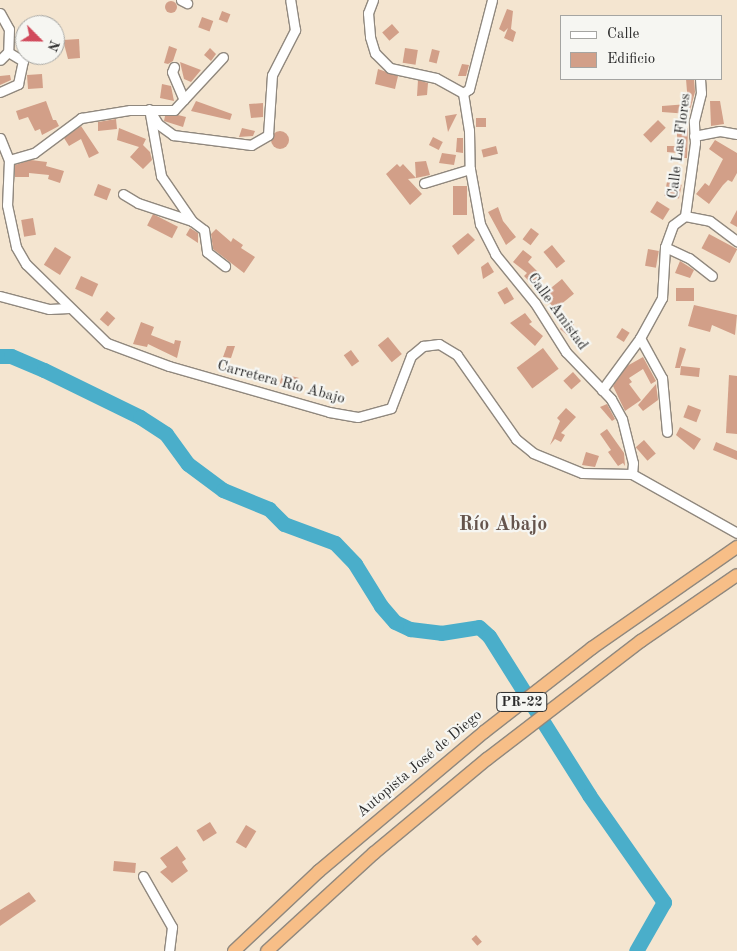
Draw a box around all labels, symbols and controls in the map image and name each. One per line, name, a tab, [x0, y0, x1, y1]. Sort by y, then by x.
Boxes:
north arrow	[15, 15, 65, 65]
legend	[560, 15, 722, 80]
text: Calle	[607, 27, 639, 42]
text: N	[44, 38, 61, 53]
text: Edificio	[607, 52, 655, 67]
street label: Calle Las Flores	[665, 92, 695, 200]
street label: Calle Amistad	[523, 270, 591, 354]
street label: Carretera Río Abajo	[215, 357, 347, 409]
district label: Río Abajo	[459, 513, 547, 537]
road number: PR-22	[496, 690, 548, 714]
street label: Autopista José de Diego	[354, 706, 486, 822]

